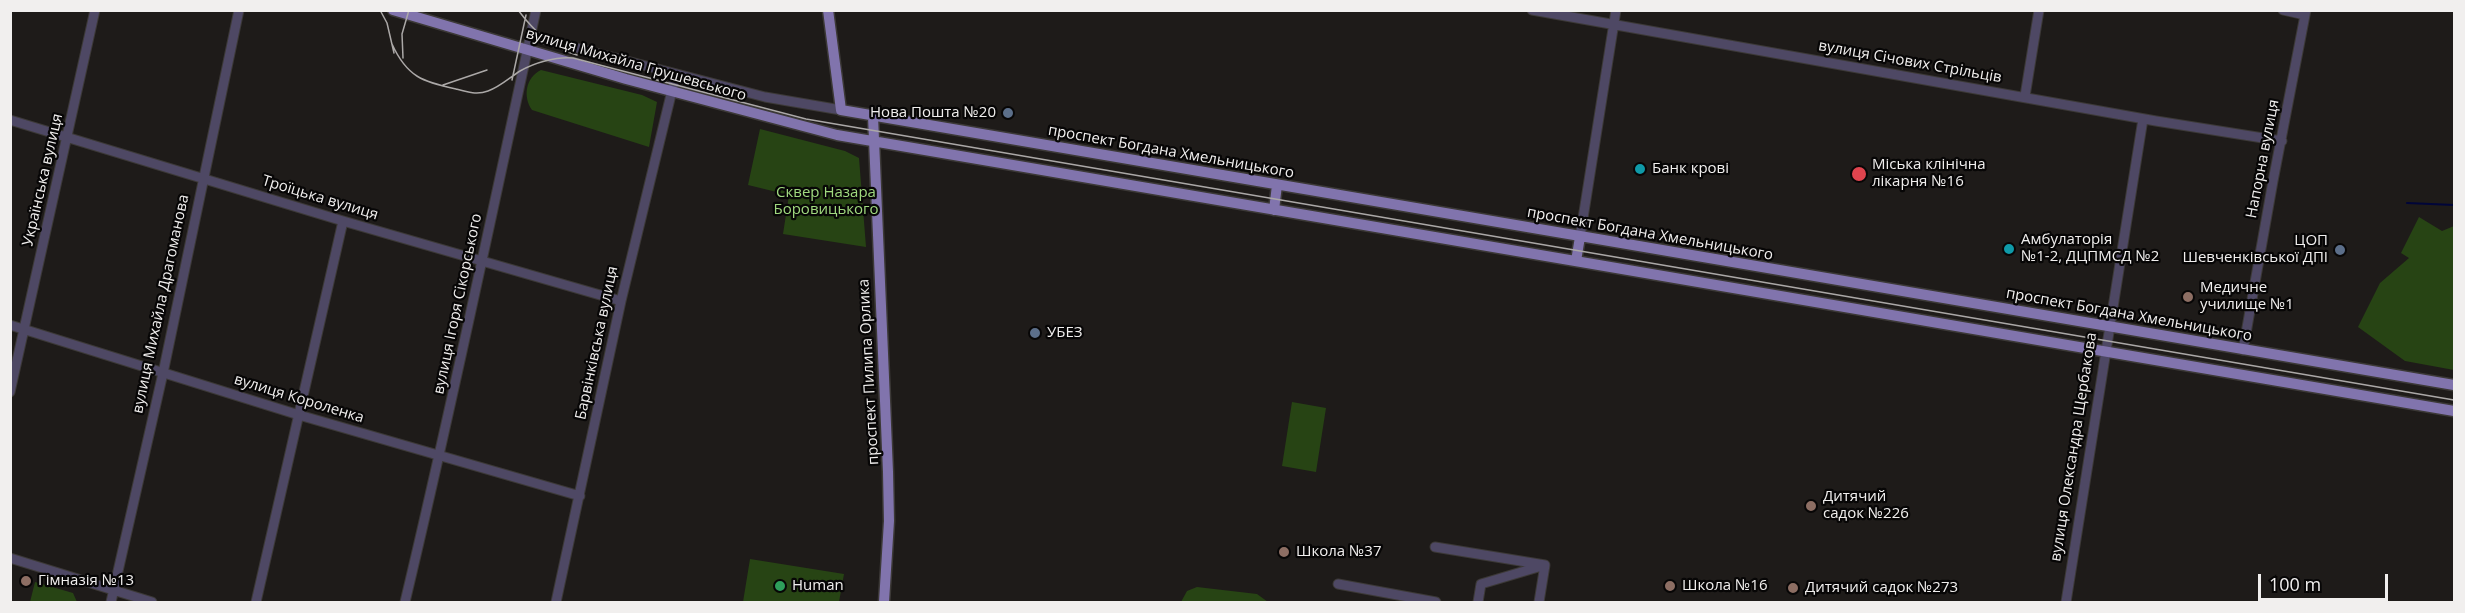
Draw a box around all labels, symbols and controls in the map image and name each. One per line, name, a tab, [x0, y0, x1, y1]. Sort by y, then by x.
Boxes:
street label: вулиця Михайла Грушевського	[524, 25, 748, 105]
street label: вулиця Січових Стрільців	[1817, 37, 2003, 87]
street label: Напорна вулиця	[2243, 98, 2283, 220]
place label: Нова Пошта №20	[870, 104, 996, 122]
marker: Нова Пошта №20	[1001, 106, 1015, 120]
street label: Українська вулиця	[19, 112, 67, 248]
street label: проспект Богдана Хмельницького	[1047, 121, 1295, 183]
place label: Міська клінічна лікарня №16	[1872, 156, 1986, 191]
place label: Банк крові	[1652, 160, 1729, 178]
marker: Банк крові	[1633, 162, 1647, 176]
marker: Міська клінічна лікарня №16	[1850, 165, 1868, 183]
street label: Троїцька вулиця	[260, 172, 380, 224]
park label: Сквер Назара Боровицького	[773, 184, 879, 219]
street label: вулиця Михайла Драгоманова	[129, 193, 193, 415]
street label: проспект Богдана Хмельницького	[1526, 203, 1774, 265]
street label: вулиця Ігоря Сікорського	[430, 212, 486, 396]
place label: Амбулаторія №1-2, ДЦПМСД №2	[2021, 231, 2159, 266]
place label: ЦОП Шевченківської ДПІ	[2182, 232, 2328, 267]
marker: Амбулаторія №1-2, ДЦПМСД №2	[2002, 242, 2016, 256]
marker: ЦОП Шевченківської ДПІ	[2333, 243, 2347, 257]
street label: Барвінківська вулиця	[572, 264, 622, 422]
street label: проспект Пилипа Орлика	[855, 279, 883, 465]
place label: Медичне училище №1	[2200, 279, 2294, 314]
street label: проспект Богдана Хмельницького	[2005, 284, 2253, 346]
marker: Медичне училище №1	[2181, 290, 2195, 304]
place label: УБЕЗ	[1047, 324, 1083, 342]
marker: УБЕЗ	[1028, 326, 1042, 340]
street label: вулиця Олександра Щербакова	[2047, 331, 2101, 563]
street label: вулиця Короленка	[232, 371, 366, 427]
place label: Дитячий садок №226	[1823, 488, 1909, 523]
marker: Дитячий садок №226	[1804, 499, 1818, 513]
place label: Школа №37	[1296, 543, 1381, 561]
marker: Школа №37	[1277, 545, 1291, 559]
scale bar	[2261, 562, 2392, 600]
place label: Гімназія №13	[38, 572, 134, 590]
text: 100 m	[2269, 572, 2321, 596]
marker: Гімназія №13	[19, 574, 33, 588]
place label: Human	[792, 577, 844, 595]
place label: Школа №16	[1682, 577, 1767, 595]
marker: Human	[773, 579, 787, 593]
marker: Школа №16	[1663, 579, 1677, 593]
place label: Дитячий садок №273	[1805, 579, 1958, 597]
marker: Дитячий садок №273	[1786, 581, 1800, 595]

